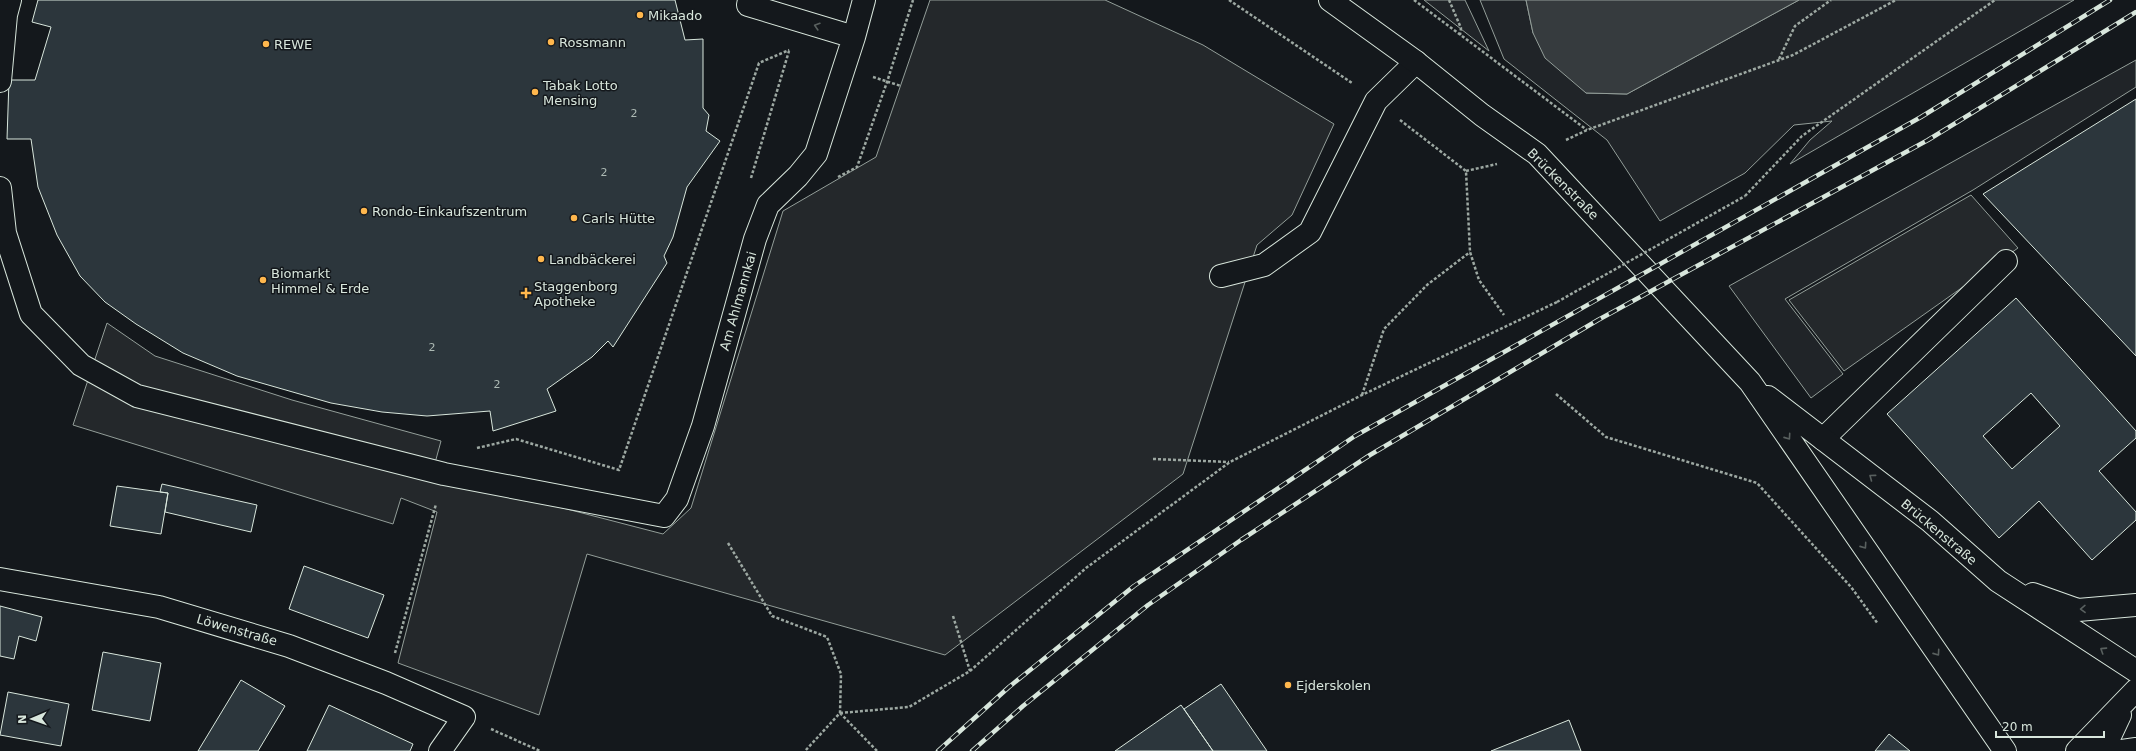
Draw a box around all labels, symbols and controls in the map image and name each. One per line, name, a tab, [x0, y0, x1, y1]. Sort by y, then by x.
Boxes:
place label: Mikaado	[648, 8, 702, 23]
marker: Mikaado	[635, 10, 645, 20]
one-way arrow	[813, 22, 820, 31]
place label: Rossmann	[559, 35, 626, 50]
place label: REWE	[274, 37, 312, 52]
marker: Rossmann	[546, 37, 556, 47]
marker: REWE	[261, 39, 271, 49]
place label: Tabak Lotto Mensing	[542, 78, 618, 108]
marker: Tabak Lotto Mensing	[530, 87, 540, 97]
house number: 2	[631, 107, 638, 120]
street label: Brückenstraße	[1524, 145, 1602, 223]
house number: 2	[601, 166, 608, 179]
place label: Rondo-Einkaufszentrum	[372, 204, 527, 219]
marker: Rondo-Einkaufszentrum	[359, 206, 369, 216]
place label: Carls Hütte	[582, 211, 655, 226]
marker: Carls Hütte	[569, 213, 579, 223]
street label: Am Ahlmannkai	[717, 250, 759, 352]
place label: Landbäckerei	[549, 252, 636, 267]
marker: Landbäckerei	[536, 254, 546, 264]
place label: Biomarkt Himmel & Erde	[271, 266, 369, 296]
marker: Biomarkt Himmel & Erde	[258, 275, 268, 285]
place label: Staggenborg Apotheke	[534, 279, 618, 309]
marker: Staggenborg Apotheke	[521, 288, 531, 298]
house number: 2	[429, 341, 436, 354]
house number: 2	[494, 378, 501, 391]
one-way arrow	[1783, 433, 1790, 440]
one-way arrow	[1869, 475, 1876, 482]
street label: Brückenstraße	[1898, 496, 1980, 568]
one-way arrow	[1859, 542, 1867, 549]
one-way arrow	[2080, 605, 2086, 613]
street label: Löwenstraße	[195, 611, 279, 649]
one-way arrow	[2100, 647, 2107, 655]
one-way arrow	[1932, 648, 1939, 655]
place label: Ejderskolen	[1296, 678, 1371, 693]
marker: Ejderskolen	[1283, 680, 1293, 690]
north arrow	[12, 699, 52, 739]
scale bar	[1996, 713, 2104, 739]
text: N	[16, 714, 29, 724]
text: 20 m	[2002, 720, 2033, 734]

